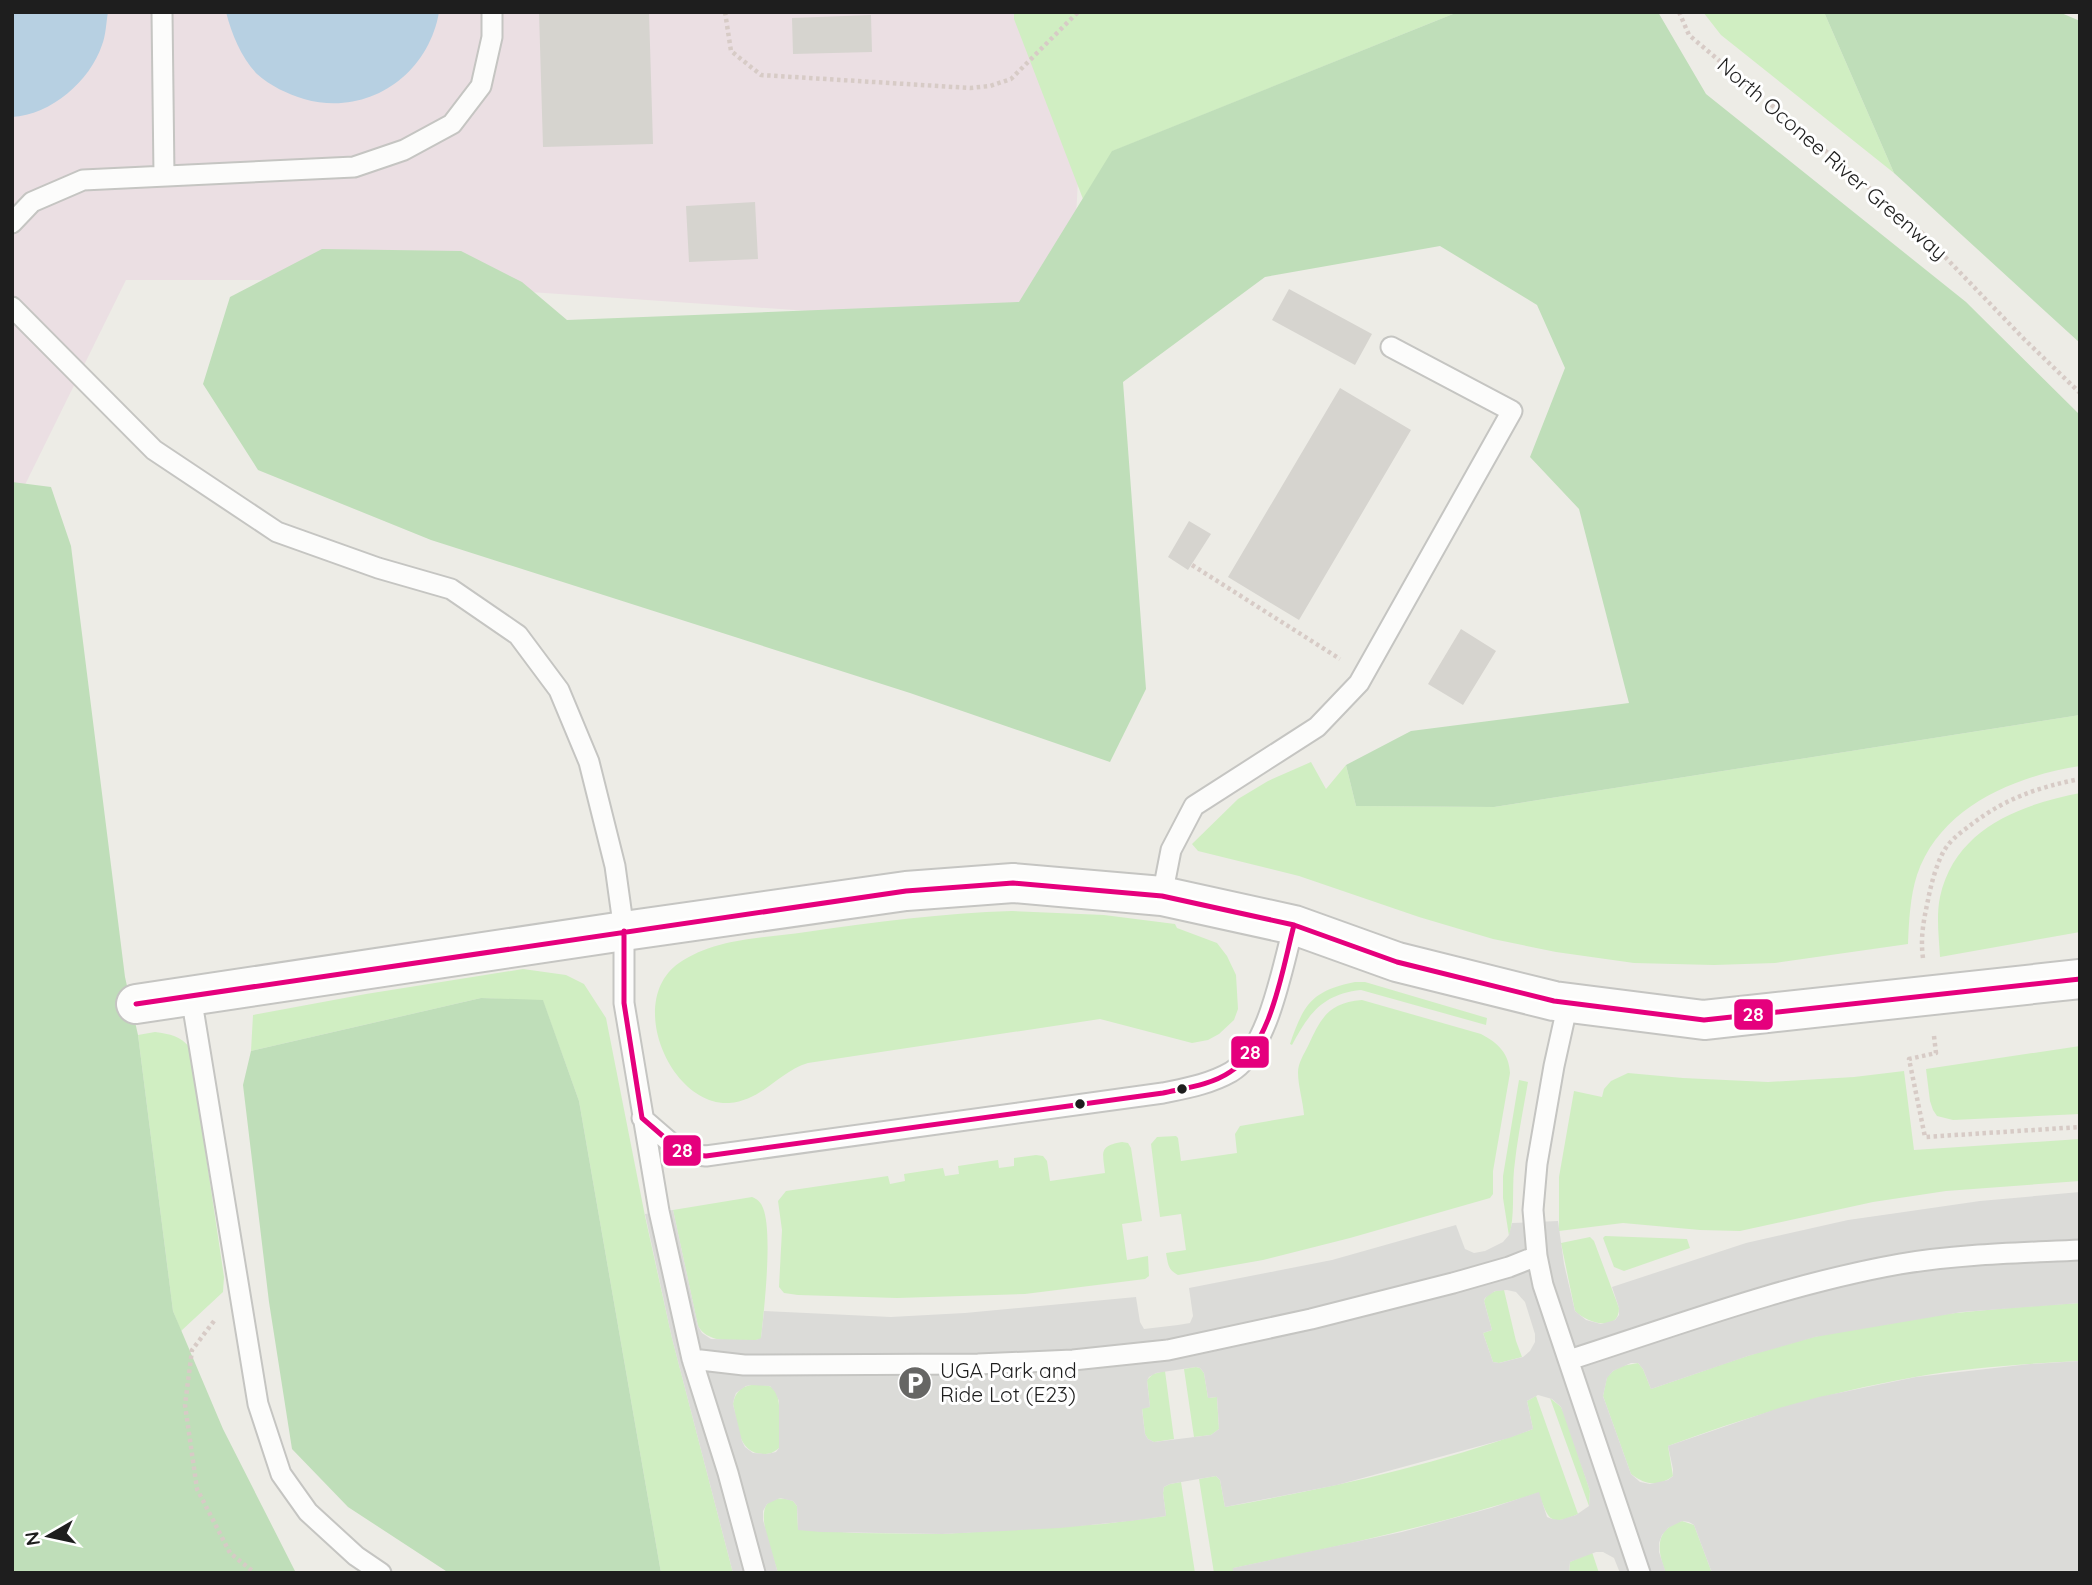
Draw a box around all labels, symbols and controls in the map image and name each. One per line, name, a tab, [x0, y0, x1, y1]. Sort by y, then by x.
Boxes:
street label: North Oconee River Greenway	[1712, 51, 1953, 265]
line badge: 28	[1733, 998, 1774, 1031]
text: 28	[1742, 1002, 1764, 1026]
line badge: 28	[1230, 1035, 1270, 1069]
text: 28	[1239, 1040, 1261, 1064]
unlabelled marker	[1175, 1082, 1189, 1096]
unlabelled marker	[1073, 1097, 1087, 1111]
line badge: 28	[662, 1134, 702, 1167]
text: 28	[671, 1138, 693, 1162]
place label: UGA Park and Ride Lot (E23)	[940, 1357, 1077, 1407]
parking icon: UGA Park and Ride Lot (E23)	[896, 1364, 934, 1402]
north arrow	[14, 1501, 84, 1571]
text: N	[19, 1530, 45, 1547]

